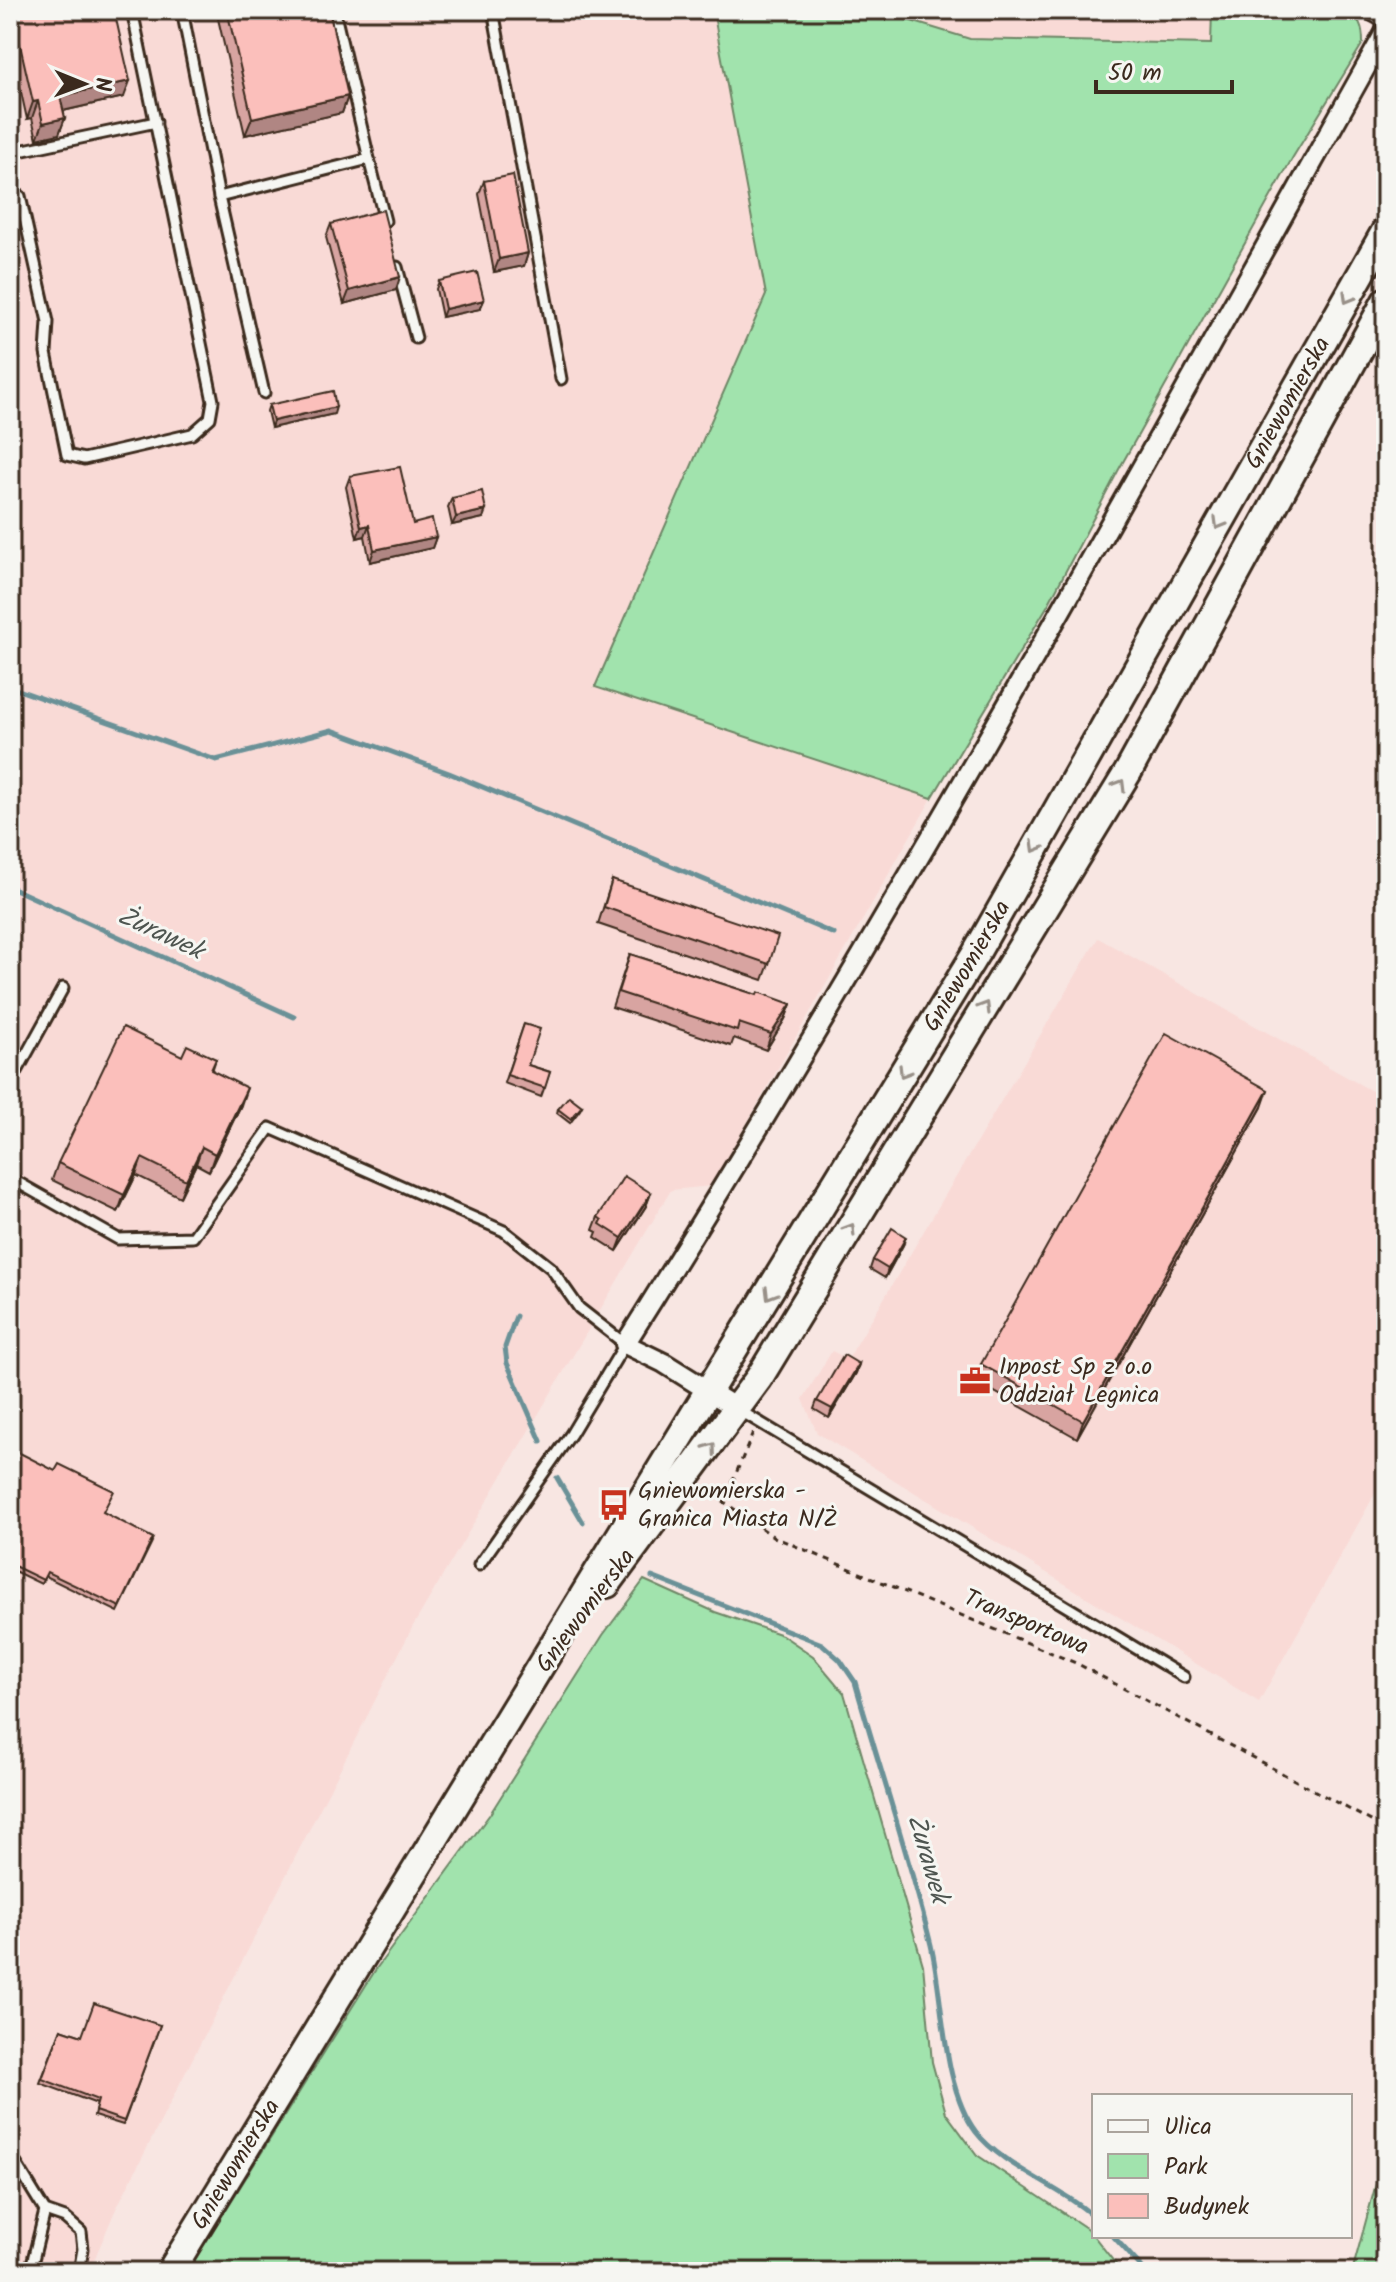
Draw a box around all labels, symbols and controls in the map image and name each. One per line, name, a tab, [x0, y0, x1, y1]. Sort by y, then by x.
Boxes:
north arrow	[44, 44, 124, 124]
scale bar	[1096, 44, 1232, 94]
text: 50 m	[1108, 54, 1162, 93]
text: N	[84, 77, 119, 92]
one-way arrow	[1342, 289, 1357, 304]
street label: Gniewomierska	[1235, 329, 1341, 477]
one-way arrow	[1213, 515, 1229, 530]
one-way arrow	[1111, 779, 1126, 794]
one-way arrow	[1030, 839, 1046, 853]
street label: Gniewomierska	[913, 893, 1022, 1040]
water label: Żurawek	[110, 896, 213, 974]
one-way arrow	[975, 1001, 991, 1016]
one-way arrow	[899, 1063, 914, 1078]
one-way arrow	[840, 1223, 856, 1238]
one-way arrow	[765, 1285, 780, 1300]
place label: Inpost Sp z o.o Oddział Legnica	[999, 1348, 1159, 1415]
office icon: Inpost Sp z o.o Oddział Legnica	[958, 1364, 992, 1398]
one-way arrow	[701, 1442, 715, 1457]
place label: Gniewomierska - Granica Miasta N/Ż	[638, 1472, 838, 1539]
bus stop icon: Gniewomierska - Granica Miasta N/Ż	[597, 1488, 631, 1522]
street label: Gniewomierska	[526, 1540, 646, 1682]
street label: Transportowa	[957, 1579, 1095, 1667]
water label: Żurawek	[894, 1810, 961, 1912]
street label: Gniewomierska	[181, 2091, 291, 2238]
legend	[1092, 2094, 1352, 2238]
text: Ulica	[1164, 2108, 1212, 2147]
text: Park	[1164, 2148, 1208, 2187]
text: Budynek	[1164, 2188, 1250, 2227]

